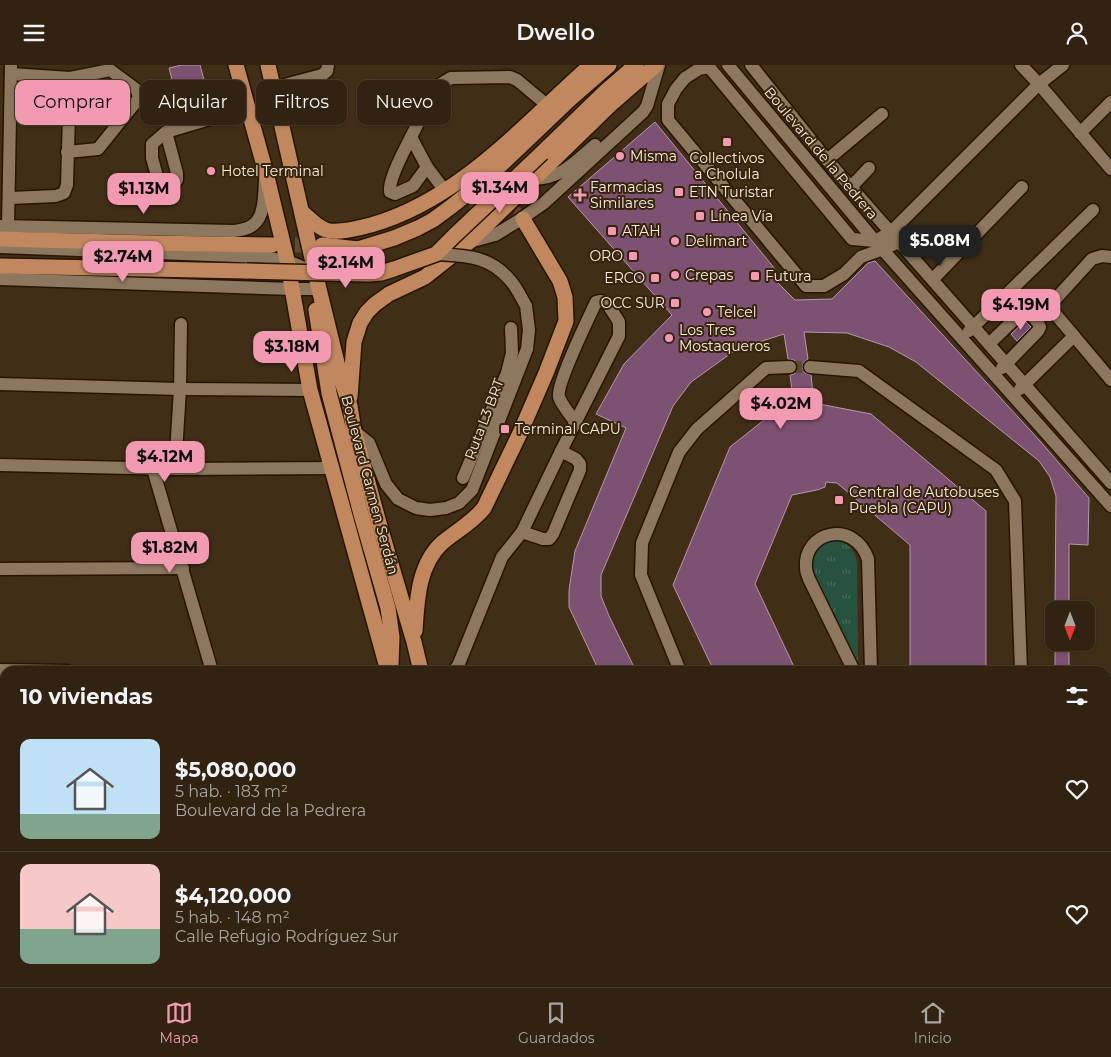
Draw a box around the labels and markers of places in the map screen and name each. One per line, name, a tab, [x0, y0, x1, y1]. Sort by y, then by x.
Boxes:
marker: Collectivos a Cholula	[721, 136, 733, 148]
place label: Misma	[630, 147, 677, 165]
place label: Collectivos a Cholula	[690, 149, 765, 183]
marker: Misma	[614, 150, 626, 162]
place label: Hotel Terminal	[221, 162, 324, 180]
marker: Hotel Terminal	[205, 165, 217, 177]
pin: $1.34M	[459, 171, 541, 214]
pin: $1.13M	[103, 173, 185, 215]
place label: Farmacias Similares	[590, 178, 662, 212]
place label: ETN Turistar	[689, 183, 774, 201]
marker: ETN Turistar	[673, 186, 685, 198]
marker: Farmacias Similares	[574, 189, 586, 201]
place label: Línea Vía	[710, 207, 773, 225]
marker: Línea Vía	[694, 210, 706, 222]
place label: ATAH	[622, 222, 661, 240]
marker: ATAH	[606, 225, 618, 237]
pin: $5.08M	[899, 225, 981, 267]
place label: Delimart	[685, 232, 747, 250]
marker: Delimart	[669, 235, 681, 247]
pin: $2.74M	[82, 241, 164, 283]
pin: $2.14M	[305, 247, 387, 289]
place label: ORO	[589, 247, 623, 265]
marker: ORO	[627, 250, 639, 262]
place label: Crepas	[685, 266, 734, 284]
place label: Futura	[765, 267, 811, 285]
place label: ERCO	[604, 269, 645, 287]
marker: Crepas	[669, 269, 681, 281]
marker: Futura	[749, 270, 761, 282]
marker: ERCO	[649, 272, 661, 284]
pin: $4.19M	[980, 289, 1062, 331]
place label: OCC SUR	[600, 294, 665, 312]
marker: OCC SUR	[669, 297, 681, 309]
place label: Telcel	[717, 303, 756, 321]
marker: Telcel	[701, 306, 713, 318]
place label: Los Tres Mostaqueros	[679, 321, 770, 355]
pin: $3.18M	[251, 331, 333, 373]
marker: Los Tres Mostaqueros	[663, 332, 675, 344]
pin: $4.02M	[740, 387, 822, 430]
place label: Terminal CAPU	[515, 420, 621, 438]
marker: Terminal CAPU	[499, 423, 511, 435]
pin: $4.12M	[124, 441, 206, 483]
place label: Central de Autobuses Puebla (CAPU)	[849, 483, 999, 517]
marker: Central de Autobuses Puebla (CAPU)	[833, 494, 845, 506]
pin: $1.82M	[129, 531, 211, 574]

